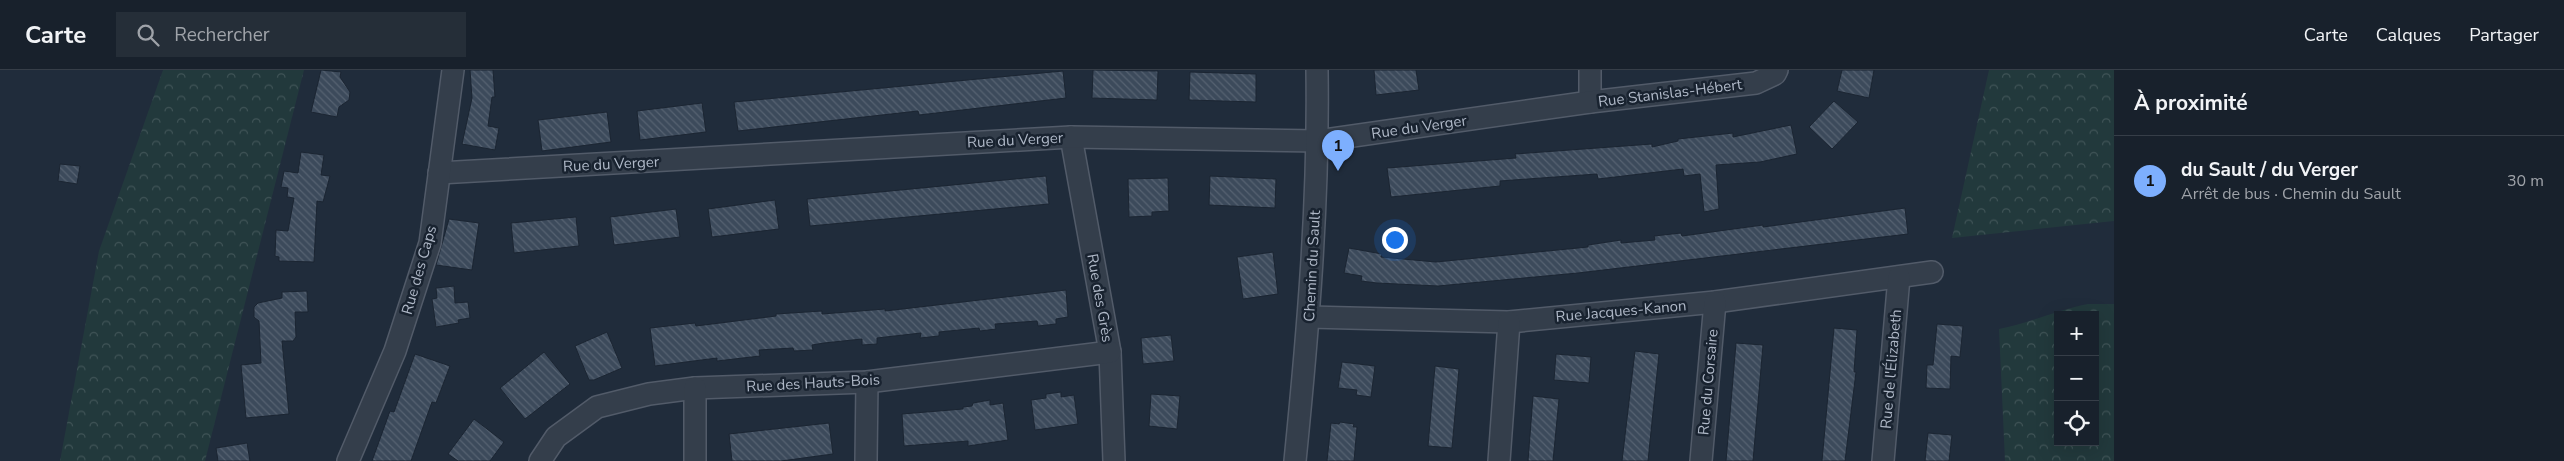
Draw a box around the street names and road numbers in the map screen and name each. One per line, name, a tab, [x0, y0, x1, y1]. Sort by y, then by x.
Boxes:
street label: Rue Stanislas-Hébert	[1597, 74, 1744, 112]
street label: Rue du Verger	[1370, 110, 1469, 144]
street label: Rue du Verger	[966, 127, 1064, 153]
street label: Rue du Verger	[562, 151, 660, 177]
street label: Chemin du Sault	[1299, 209, 1325, 322]
street label: Rue des Caps	[397, 223, 441, 317]
street label: Rue des Grès	[1082, 252, 1118, 344]
street label: Rue Jacques-Kanon	[1555, 295, 1687, 327]
street label: Rue de l'Élizabeth	[1876, 308, 1906, 430]
street label: Rue du Corsaire	[1693, 328, 1723, 436]
street label: Rue des Hauts-Bois	[746, 370, 880, 396]

